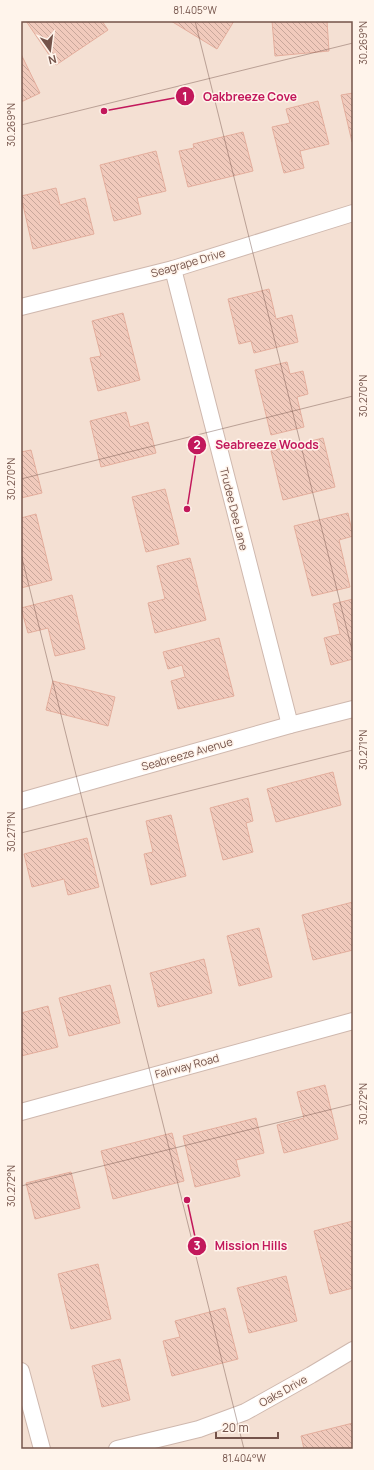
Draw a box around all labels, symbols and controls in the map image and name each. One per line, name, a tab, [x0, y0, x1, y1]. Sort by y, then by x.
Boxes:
text: 81.405°W	[173, 3, 217, 17]
text: 30.269°N	[356, 21, 370, 65]
north arrow	[30, 30, 70, 70]
text: N	[47, 52, 58, 68]
callout: Oakbreeze Cove	[175, 84, 305, 108]
text: 1	[182, 88, 188, 105]
text: Oakbreeze Cove	[203, 88, 297, 105]
text: 30.269°N	[4, 103, 18, 147]
street label: Seagrape Drive	[149, 245, 227, 280]
text: 30.270°N	[356, 375, 370, 417]
callout: Seabreeze Woods	[187, 433, 327, 457]
text: 2	[193, 436, 201, 453]
text: Seabreeze Woods	[215, 436, 319, 453]
text: 30.270°N	[4, 458, 18, 500]
street label: Trudee Dee Lane	[217, 466, 252, 553]
text: 30.271°N	[356, 730, 370, 770]
street label: Seabreeze Avenue	[140, 733, 235, 774]
text: 30.271°N	[4, 812, 18, 852]
street label: Fairway Road	[153, 1050, 221, 1081]
text: 30.272°N	[356, 1083, 370, 1125]
text: 30.272°N	[4, 1165, 18, 1207]
callout: Mission Hills	[187, 1234, 296, 1258]
text: 3	[194, 1237, 201, 1254]
text: Mission Hills	[215, 1237, 288, 1254]
street label: Oaks Drive	[256, 1371, 310, 1410]
scale bar	[216, 1414, 278, 1440]
text: 20 m	[222, 1419, 249, 1436]
text: 81.404°W	[222, 1451, 266, 1465]

